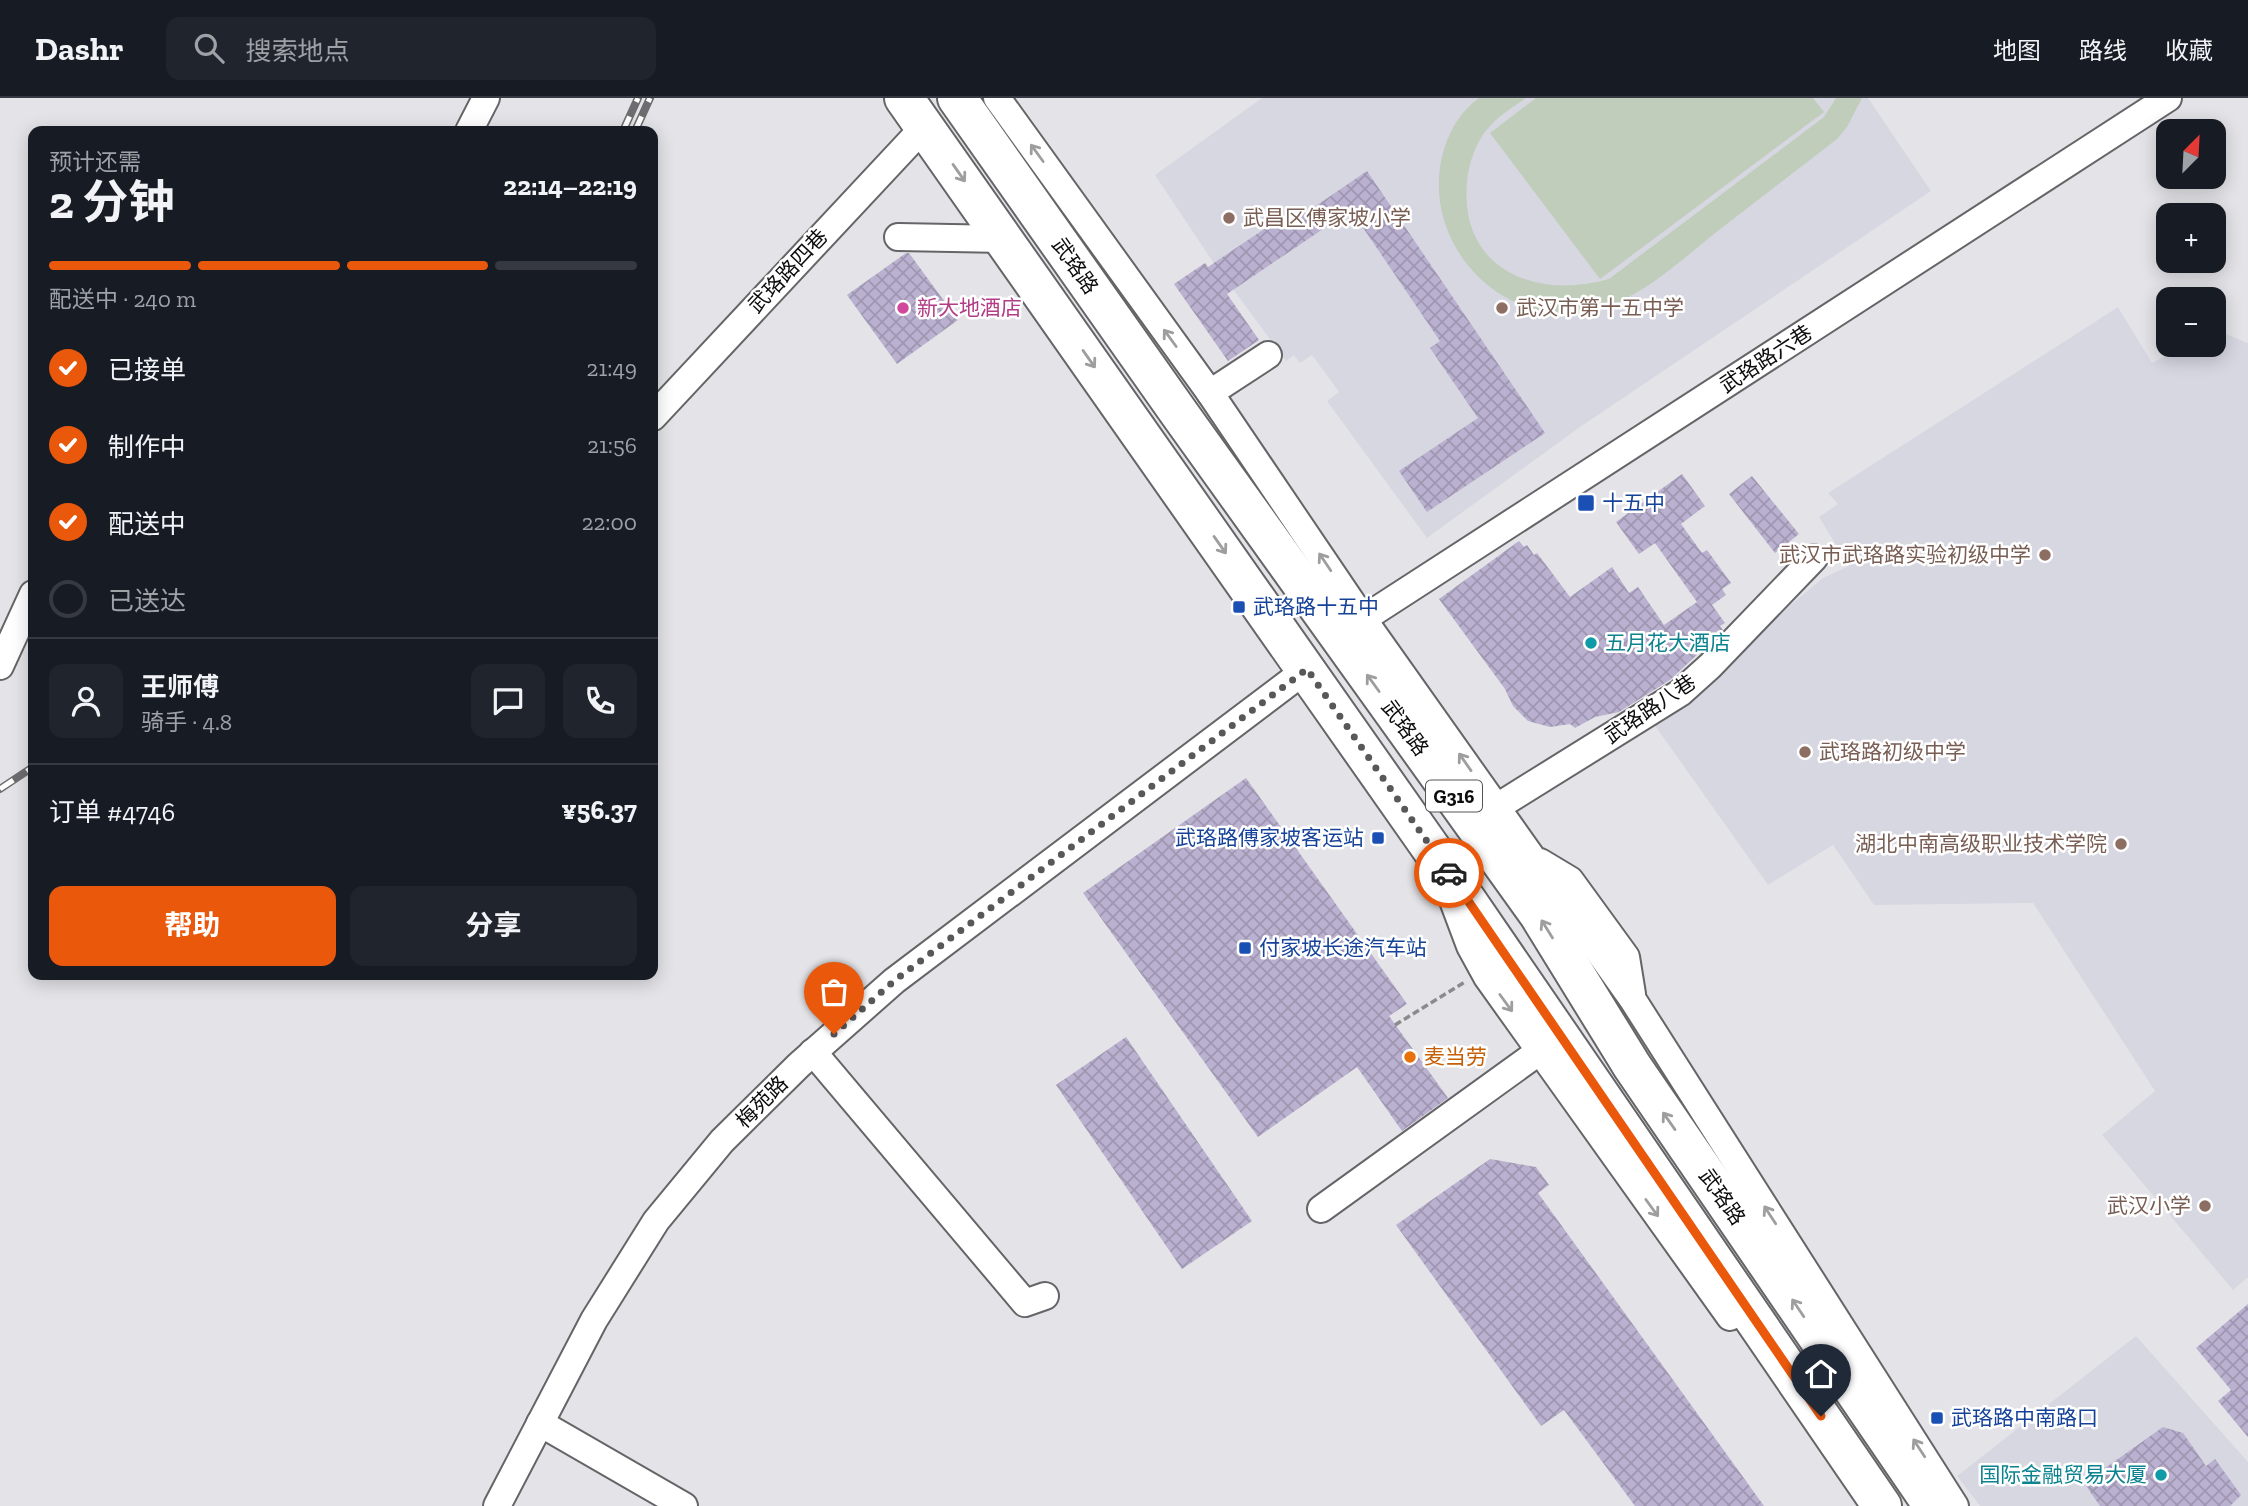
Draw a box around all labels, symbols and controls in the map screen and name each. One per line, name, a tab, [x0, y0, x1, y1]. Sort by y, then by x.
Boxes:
search box	[166, 17, 656, 80]
text: Dashr	[35, 29, 124, 68]
icon: search	[190, 29, 228, 67]
text: 搜索地点	[246, 35, 350, 67]
text: 地图	[1993, 36, 2041, 65]
text: 路线	[2079, 36, 2127, 65]
text: 收藏	[2165, 36, 2213, 65]
north arrow	[2156, 119, 2226, 189]
map controls	[2156, 119, 2226, 357]
one-way arrow	[1030, 144, 1044, 163]
text: 预计还需	[49, 148, 141, 176]
one-way arrow	[951, 163, 966, 182]
text: 22:14–22:19	[503, 170, 637, 202]
text: 2 分钟	[49, 175, 174, 230]
button: +	[2156, 203, 2226, 273]
place label: 武昌区傅家坡小学	[1243, 205, 1411, 230]
marker: 武昌区傅家坡小学	[1221, 210, 1237, 226]
street label: 武珞路四巷	[743, 224, 833, 318]
street label: 武珞路	[1047, 233, 1104, 299]
text: 配送中 · 240 m	[49, 285, 196, 313]
button: −	[2156, 287, 2226, 357]
place label: 新大地酒店	[917, 295, 1022, 320]
place label: 武汉市第十五中学	[1516, 295, 1684, 320]
marker: 新大地酒店	[895, 300, 911, 316]
marker: 武汉市第十五中学	[1494, 300, 1510, 316]
street label: 武珞路六巷	[1715, 320, 1817, 398]
one-way arrow	[1163, 329, 1177, 348]
icon: check	[49, 349, 87, 387]
one-way arrow	[1082, 349, 1097, 368]
text: 已接单	[108, 354, 186, 386]
text: 21:49	[587, 354, 637, 382]
icon: check	[49, 426, 87, 464]
text: 制作中	[108, 431, 186, 463]
text: 21:56	[587, 431, 637, 459]
place label: 十五中	[1602, 490, 1665, 515]
marker: 十五中	[1576, 493, 1596, 513]
icon: check	[49, 503, 87, 541]
text: 配送中	[108, 508, 186, 540]
text: 22:00	[582, 508, 637, 536]
one-way arrow	[1213, 535, 1227, 555]
place label: 武汉市武珞路实验初级中学	[1779, 542, 2031, 567]
marker: 武汉市武珞路实验初级中学	[2037, 547, 2053, 563]
one-way arrow	[1318, 553, 1332, 573]
text: 已送达	[108, 585, 186, 617]
place label: 武珞路十五中	[1253, 594, 1379, 619]
marker: 武珞路十五中	[1231, 599, 1247, 615]
place label: 五月花大酒店	[1605, 630, 1731, 655]
marker: 五月花大酒店	[1583, 635, 1599, 651]
button: person	[49, 664, 123, 738]
button: chat	[471, 664, 545, 738]
button: phone	[563, 664, 637, 738]
street label: 武珞路八巷	[1599, 669, 1700, 748]
text: 王师傅	[141, 671, 219, 703]
one-way arrow	[1365, 675, 1380, 693]
street label: 武珞路	[1377, 695, 1434, 761]
text: 骑手 · 4.8	[141, 708, 232, 736]
place label: 武珞路初级中学	[1819, 739, 1966, 764]
marker: 武珞路初级中学	[1797, 744, 1813, 760]
one-way arrow	[1458, 753, 1472, 772]
road number: G316	[1426, 780, 1482, 811]
text: ¥56.37	[561, 794, 637, 826]
text: 订单 #4746	[49, 796, 175, 828]
place label: 武珞路傅家坡客运站	[1175, 825, 1364, 850]
marker: 武珞路傅家坡客运站	[1370, 830, 1386, 846]
place label: 湖北中南高级职业技术学院	[1855, 831, 2107, 856]
marker: 湖北中南高级职业技术学院	[2113, 836, 2129, 852]
courier	[1414, 838, 1484, 908]
icon: car	[1430, 854, 1468, 892]
button: 帮助	[49, 886, 336, 966]
button: 分享	[350, 886, 637, 966]
one-way arrow	[1540, 919, 1554, 939]
place label: 付家坡长途汽车站	[1259, 935, 1427, 960]
marker: 付家坡长途汽车站	[1237, 940, 1253, 956]
pin	[804, 962, 864, 1034]
icon: bag	[815, 973, 853, 1011]
one-way arrow	[1499, 993, 1513, 1012]
place label: 麦当劳	[1424, 1044, 1487, 1069]
marker: 麦当劳	[1402, 1049, 1418, 1065]
street label: 梅苑路	[731, 1071, 793, 1133]
one-way arrow	[1662, 1111, 1676, 1131]
street label: 武珞路	[1694, 1164, 1751, 1230]
place label: 武汉小学	[2107, 1193, 2191, 1218]
one-way arrow	[1645, 1198, 1659, 1217]
marker: 武汉小学	[2197, 1198, 2213, 1214]
one-way arrow	[1763, 1206, 1778, 1225]
one-way arrow	[1791, 1299, 1805, 1318]
pin	[1791, 1344, 1851, 1416]
icon: home	[1802, 1355, 1840, 1393]
place label: 武珞路中南路口	[1951, 1405, 2098, 1430]
marker: 武珞路中南路口	[1929, 1410, 1945, 1426]
one-way arrow	[1912, 1438, 1926, 1458]
place label: 国际金融贸易大厦	[1979, 1462, 2147, 1487]
marker: 国际金融贸易大厦	[2153, 1467, 2169, 1483]

